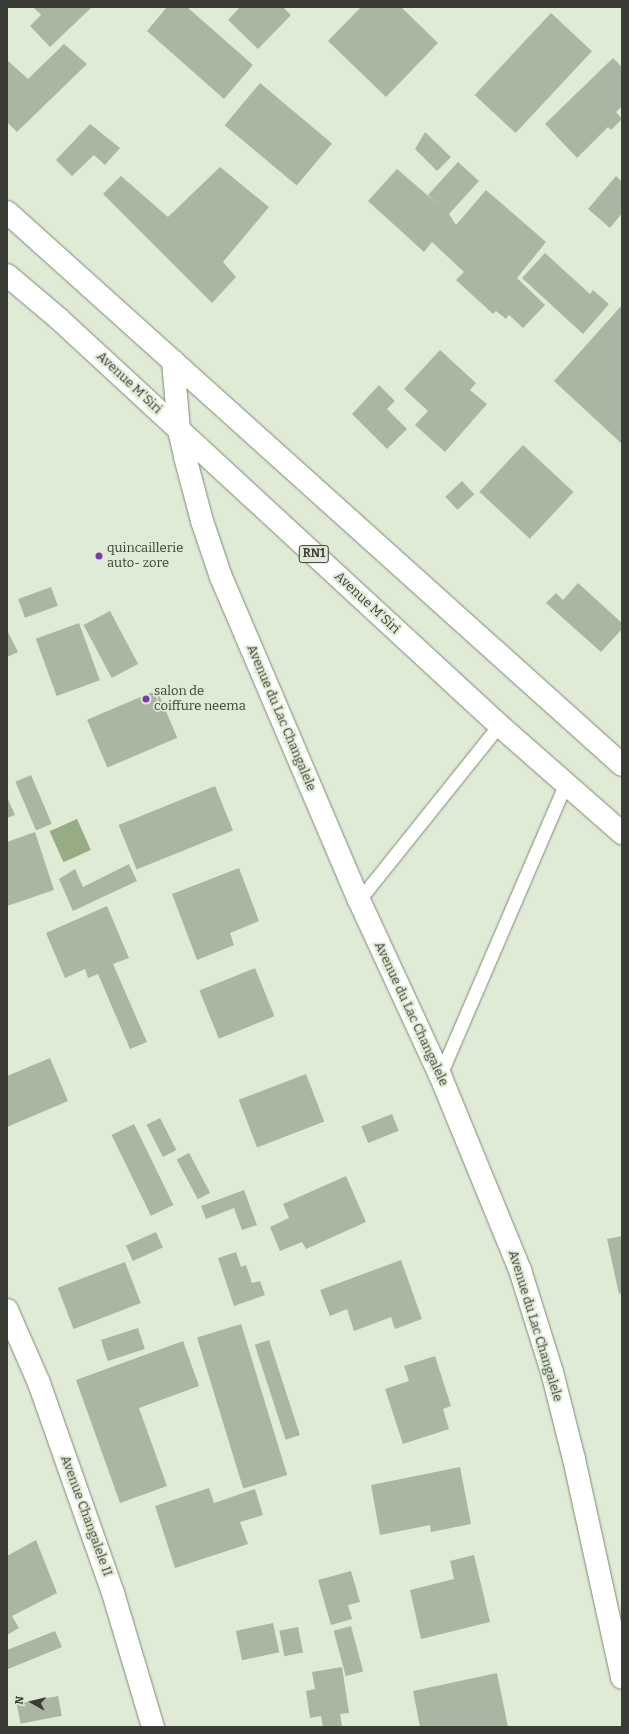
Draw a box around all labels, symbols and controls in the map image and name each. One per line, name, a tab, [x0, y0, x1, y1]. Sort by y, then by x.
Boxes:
street label: Avenue M'Siri	[93, 349, 165, 417]
place label: quincaillerie auto- zore	[107, 541, 183, 572]
road number: RN1	[298, 544, 330, 564]
marker: quincaillerie auto- zore	[94, 551, 104, 561]
street label: Avenue M'Siri	[331, 569, 403, 637]
street label: Avenue du Lac Changalele	[243, 642, 319, 794]
place label: salon de coiffure neema	[154, 684, 246, 715]
marker: salon de coiffure neema	[141, 694, 151, 704]
street label: Avenue du Lac Changalele	[371, 939, 451, 1089]
street label: Avenue du Lac Changalele	[505, 1248, 565, 1404]
street label: Avenue Changalele II	[57, 1453, 115, 1579]
north arrow	[12, 1682, 52, 1722]
text: N	[13, 1695, 27, 1705]

